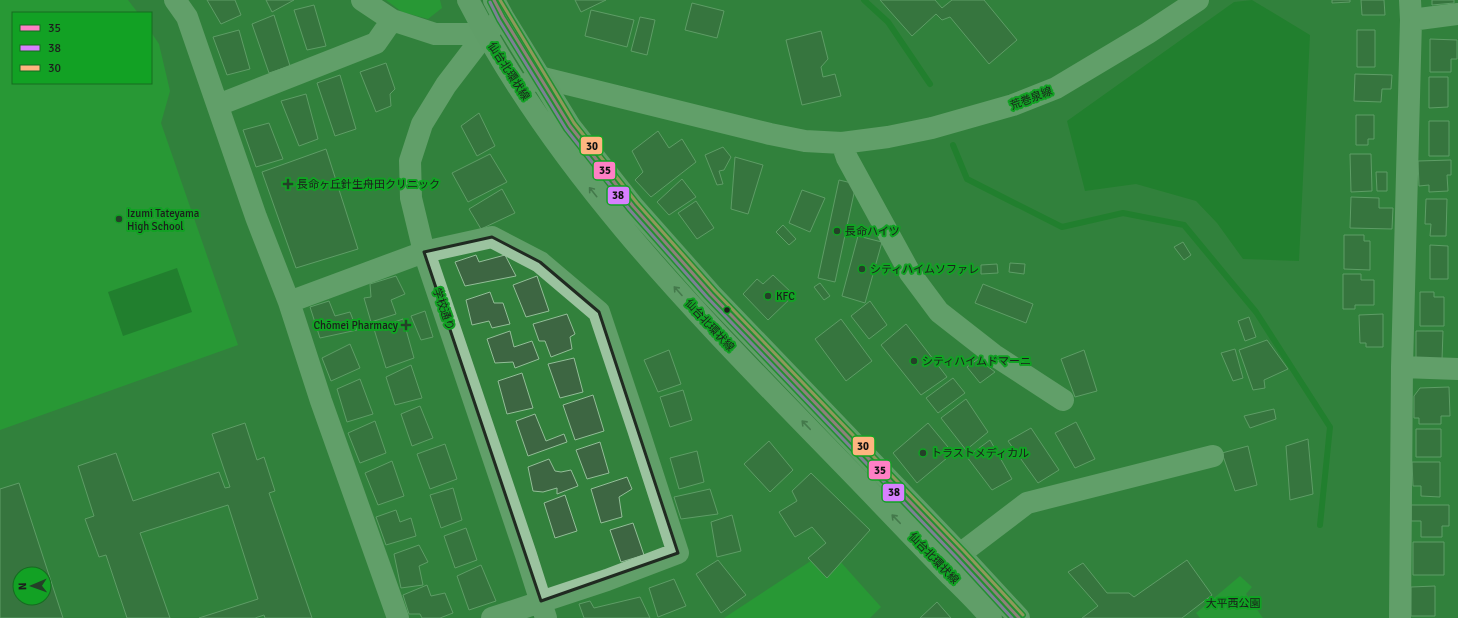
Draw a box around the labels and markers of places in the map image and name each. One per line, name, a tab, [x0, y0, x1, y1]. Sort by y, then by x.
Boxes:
marker: 長命ヶ丘針生舟田クリニック	[282, 178, 294, 190]
place label: 長命ヶ丘針生舟田クリニック	[297, 178, 440, 191]
place label: Izumi Tateyama High School	[127, 207, 200, 233]
marker: Izumi Tateyama High School	[114, 214, 124, 224]
place label: 長命ハイツ	[845, 225, 900, 238]
marker: 長命ハイツ	[832, 226, 842, 236]
place label: シティハイムソファレ	[870, 263, 979, 276]
marker: シティハイムソファレ	[857, 264, 867, 274]
place label: KFC	[776, 290, 795, 303]
marker: KFC	[763, 291, 773, 301]
unlabelled marker	[722, 305, 732, 315]
place label: Chōmei Pharmacy	[313, 319, 399, 332]
marker: Chōmei Pharmacy	[401, 320, 411, 330]
place label: シティハイムドマーニ	[922, 355, 1031, 368]
marker: シティハイムドマーニ	[909, 356, 919, 366]
place label: トラストメディカル	[931, 447, 1029, 460]
marker: トラストメディカル	[918, 448, 928, 458]

